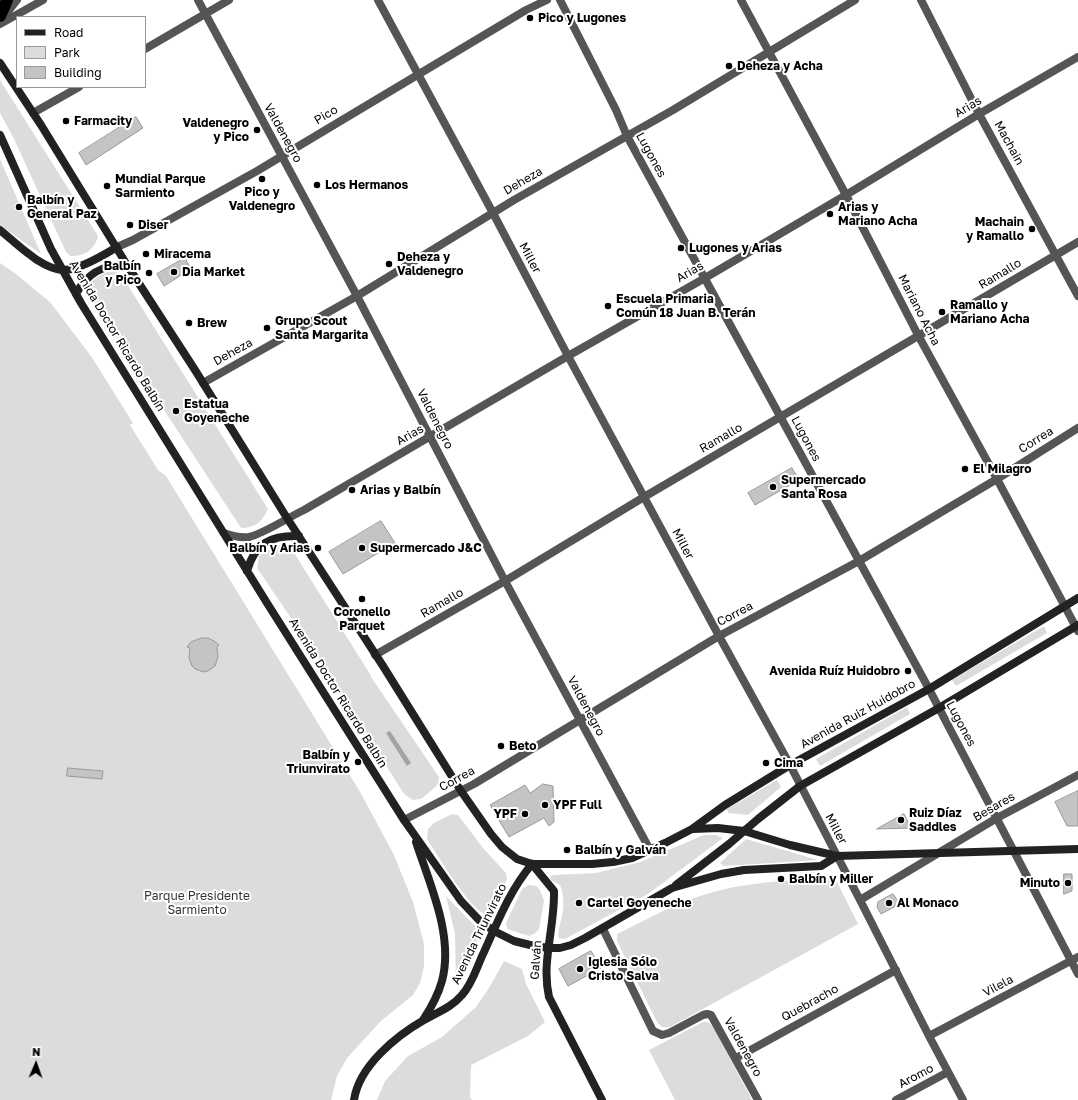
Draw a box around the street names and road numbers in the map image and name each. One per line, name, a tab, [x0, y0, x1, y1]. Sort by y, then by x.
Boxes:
street label: Arias	[952, 93, 984, 121]
street label: Valdenegro	[261, 101, 305, 165]
street label: Pico	[312, 102, 340, 128]
street label: Machain	[991, 118, 1027, 168]
street label: Lugones	[633, 130, 669, 180]
street label: Deheza	[501, 164, 545, 198]
street label: Miller	[516, 240, 544, 276]
street label: Ramallo	[976, 256, 1024, 292]
street label: Avenida Doctor Ricardo Balbín	[66, 258, 168, 414]
street label: Arias	[674, 258, 706, 286]
street label: Mariano Acha	[895, 272, 943, 348]
street label: Deheza	[211, 335, 255, 369]
street label: Valdenegro	[414, 386, 456, 452]
street label: Lugones	[788, 414, 824, 464]
street label: Ramallo	[697, 420, 745, 456]
street label: Arias	[394, 421, 426, 449]
street label: Correa	[1016, 424, 1056, 456]
street label: Miller	[669, 526, 697, 562]
street label: Ramallo	[418, 585, 466, 621]
street label: Correa	[715, 599, 755, 629]
street label: Avenida Doctor Ricardo Balbín	[286, 615, 390, 771]
street label: Valdenegro	[564, 674, 608, 738]
street label: Avenida Ruiz Huidobro	[798, 676, 918, 752]
street label: Lugones	[943, 699, 979, 749]
street label: Correa	[437, 763, 477, 795]
street label: Besares	[970, 789, 1018, 825]
street label: Miller	[822, 811, 850, 847]
street label: Avenida Triunvirato	[448, 881, 510, 987]
street label: Galván	[527, 940, 545, 980]
street label: Vilela	[980, 972, 1016, 1000]
street label: Quebracho	[779, 981, 841, 1025]
street label: Valdenegro	[721, 1015, 765, 1079]
street label: Aromo	[896, 1061, 936, 1091]

